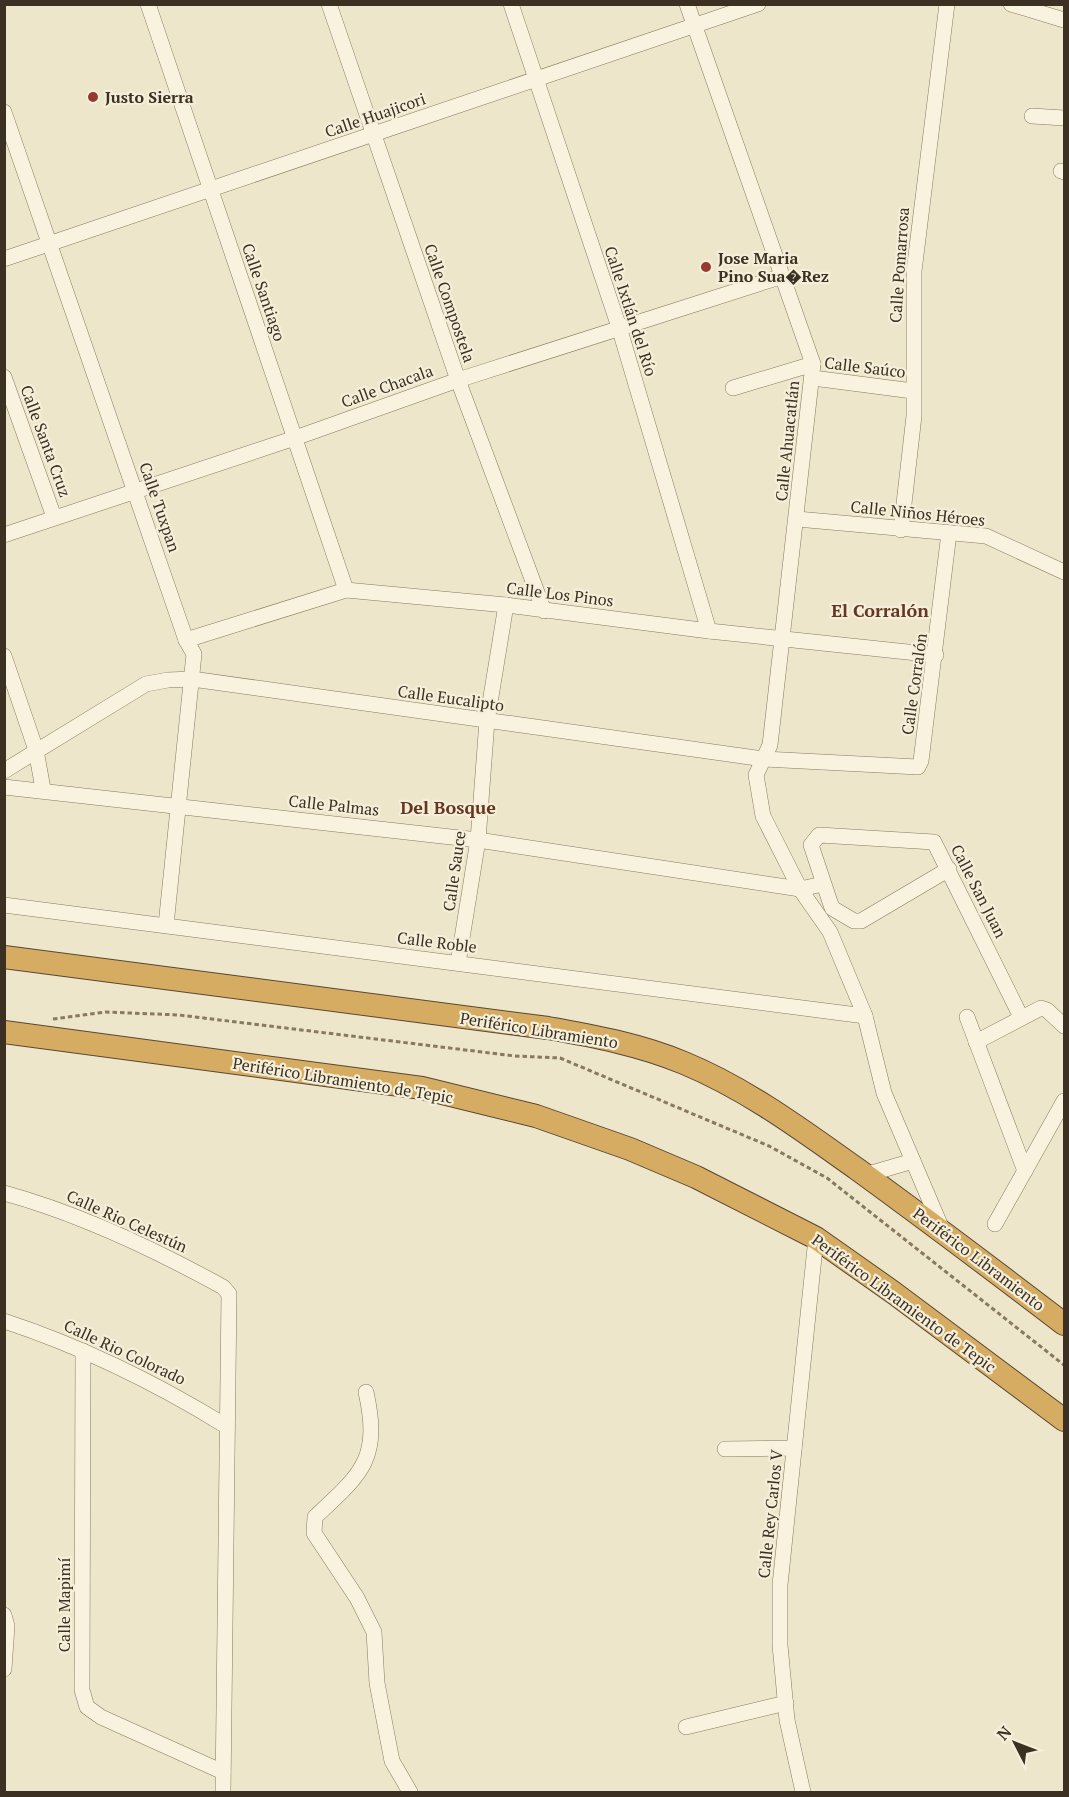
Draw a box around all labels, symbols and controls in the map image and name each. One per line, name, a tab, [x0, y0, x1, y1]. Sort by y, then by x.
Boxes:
place label: Justo Sierra	[105, 86, 194, 108]
street label: Calle Huajicori	[322, 87, 429, 143]
marker: Justo Sierra	[86, 90, 100, 104]
street label: Calle Pomarrosa	[884, 206, 914, 324]
street label: Calle Santiago	[237, 240, 291, 344]
street label: Calle Compostela	[419, 241, 481, 365]
street label: Calle Ixtlán del Río	[600, 243, 662, 379]
place label: Jose Maria Pino Sua�Rez	[718, 247, 829, 287]
marker: Jose Maria Pino Sua�Rez	[699, 260, 713, 274]
street label: Calle Saúco	[823, 351, 907, 383]
street label: Calle Chacala	[338, 359, 436, 413]
street label: Calle Ahuacatlán	[770, 379, 804, 502]
street label: Calle Santa Cruz	[16, 382, 76, 500]
street label: Calle Tuxpan	[134, 459, 186, 555]
street label: Calle Niños Héroes	[850, 495, 987, 531]
street label: Calle Los Pinos	[505, 576, 615, 612]
district label: El Corralón	[831, 598, 929, 622]
street label: Calle Corralón	[896, 631, 932, 736]
street label: Calle Eucalipto	[396, 680, 506, 716]
street label: Calle Palmas	[288, 789, 381, 821]
district label: Del Bosque	[400, 795, 496, 819]
street label: Calle Sauce	[437, 829, 471, 913]
street label: Calle San Juan	[946, 840, 1012, 942]
street label: Calle Roble	[396, 926, 478, 958]
street label: Periférico Libramiento	[458, 1007, 620, 1053]
street label: Periférico Libramiento de Tepic	[231, 1052, 455, 1108]
street label: Calle Rio Celestún	[63, 1184, 191, 1258]
street label: Periférico Libramiento	[909, 1202, 1049, 1316]
street label: Periférico Libramiento de Tepic	[807, 1229, 1001, 1377]
street label: Calle Rio Colorado	[60, 1314, 190, 1390]
street label: Calle Rey Carlos V	[752, 1449, 788, 1579]
street label: Calle Mapimí	[53, 1558, 75, 1652]
north arrow	[985, 1713, 1045, 1773]
text: N	[992, 1721, 1016, 1745]

